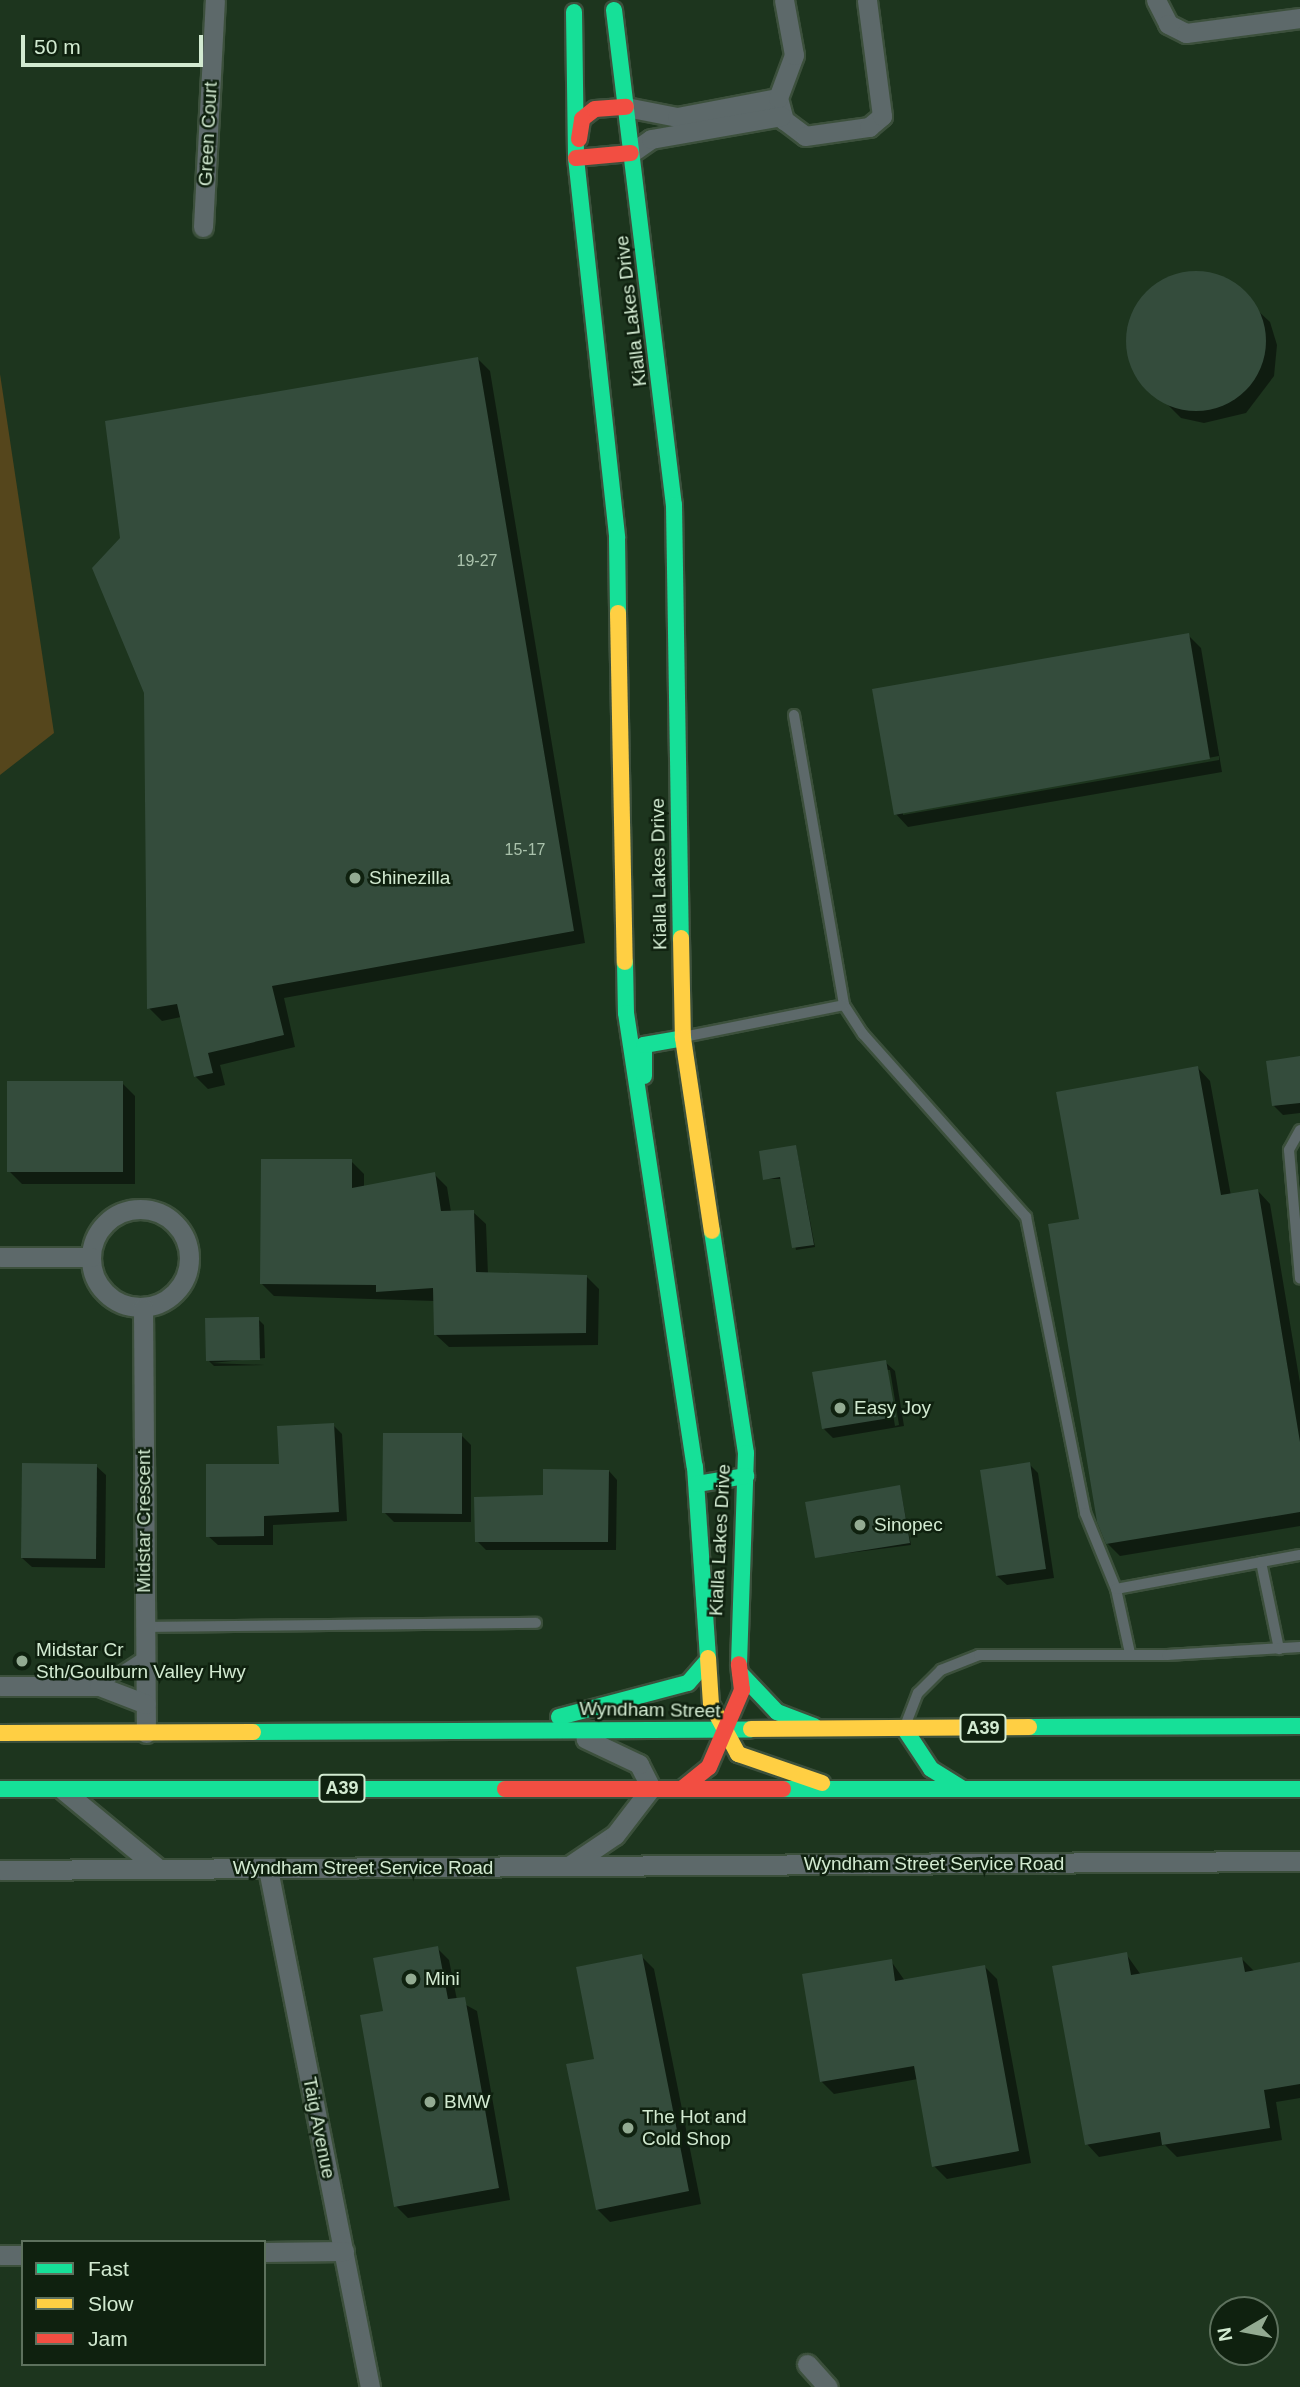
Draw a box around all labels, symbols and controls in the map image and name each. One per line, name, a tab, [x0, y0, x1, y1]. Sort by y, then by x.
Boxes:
scale bar	[24, 21, 206, 65]
text: 50 m	[34, 35, 81, 58]
street label: Green Court	[194, 81, 222, 187]
street label: Kialla Lakes Drive	[610, 234, 652, 388]
house number: 19-27	[457, 551, 497, 571]
street label: Kialla Lakes Drive	[646, 798, 672, 950]
house number: 15-17	[505, 840, 545, 860]
place label: Shinezilla	[369, 867, 450, 889]
marker: Shinezilla	[347, 870, 363, 886]
place label: Easy Joy	[854, 1397, 931, 1419]
marker: Easy Joy	[832, 1400, 848, 1416]
street label: Midstar Crescent	[133, 1449, 155, 1593]
street label: Kialla Lakes Drive	[705, 1463, 735, 1617]
place label: Sinopec	[874, 1514, 943, 1536]
marker: Sinopec	[852, 1517, 868, 1533]
place label: Midstar Cr Sth/Goulburn Valley Hwy	[36, 1639, 246, 1683]
marker: Midstar Cr Sth/Goulburn Valley Hwy	[14, 1653, 30, 1669]
street label: Wyndham Street	[579, 1697, 721, 1723]
road number: A39	[958, 1714, 1007, 1742]
road number: A39	[318, 1773, 366, 1802]
street label: Wyndham Street Service Road	[804, 1853, 1064, 1875]
street label: Wyndham Street Service Road	[233, 1857, 493, 1879]
place label: Mini	[425, 1968, 460, 1990]
marker: Mini	[403, 1971, 419, 1987]
street label: Taig Avenue	[298, 2075, 340, 2181]
place label: BMW	[444, 2091, 490, 2113]
marker: BMW	[422, 2094, 438, 2110]
place label: The Hot and Cold Shop	[642, 2106, 747, 2150]
marker: The Hot and Cold Shop	[620, 2120, 636, 2136]
legend	[21, 2240, 266, 2366]
text: Fast	[88, 2257, 129, 2280]
text: Slow	[88, 2292, 134, 2315]
north arrow	[1209, 2296, 1279, 2366]
text: N	[1213, 2326, 1236, 2343]
text: Jam	[88, 2327, 128, 2350]

